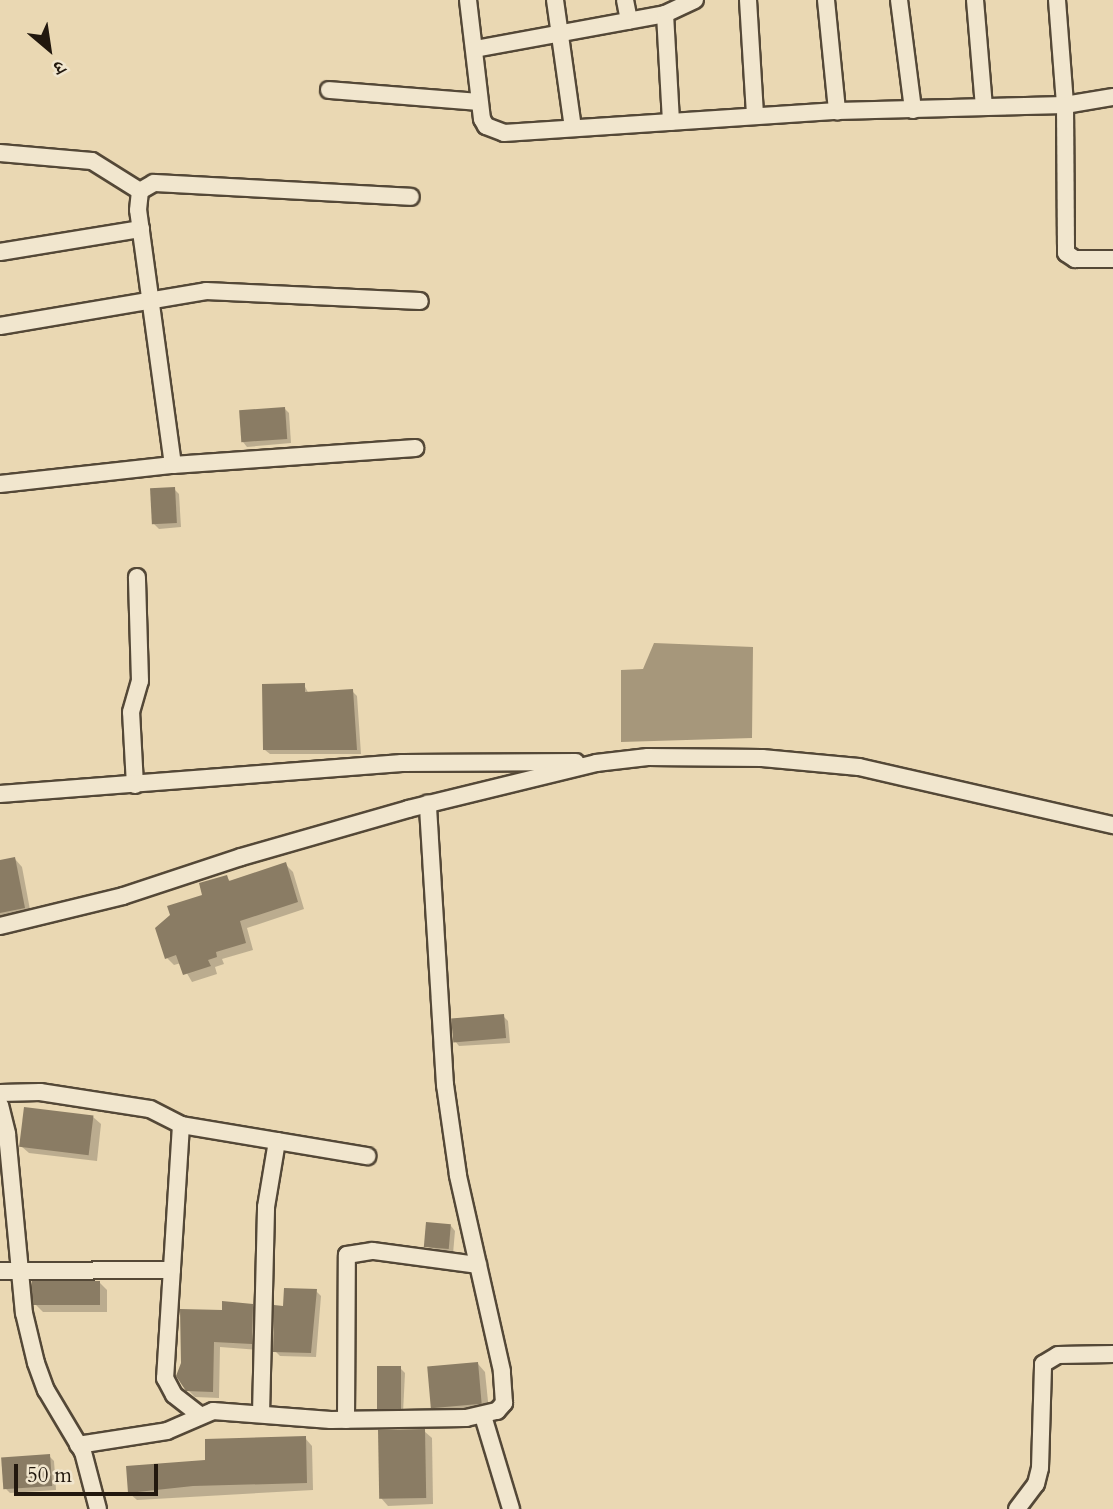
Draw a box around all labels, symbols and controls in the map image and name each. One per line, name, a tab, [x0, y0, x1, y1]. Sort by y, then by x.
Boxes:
north arrow	[14, 14, 84, 84]
text: उ	[49, 54, 70, 81]
scale bar	[18, 1450, 161, 1494]
text: 50 m	[27, 1461, 72, 1490]

